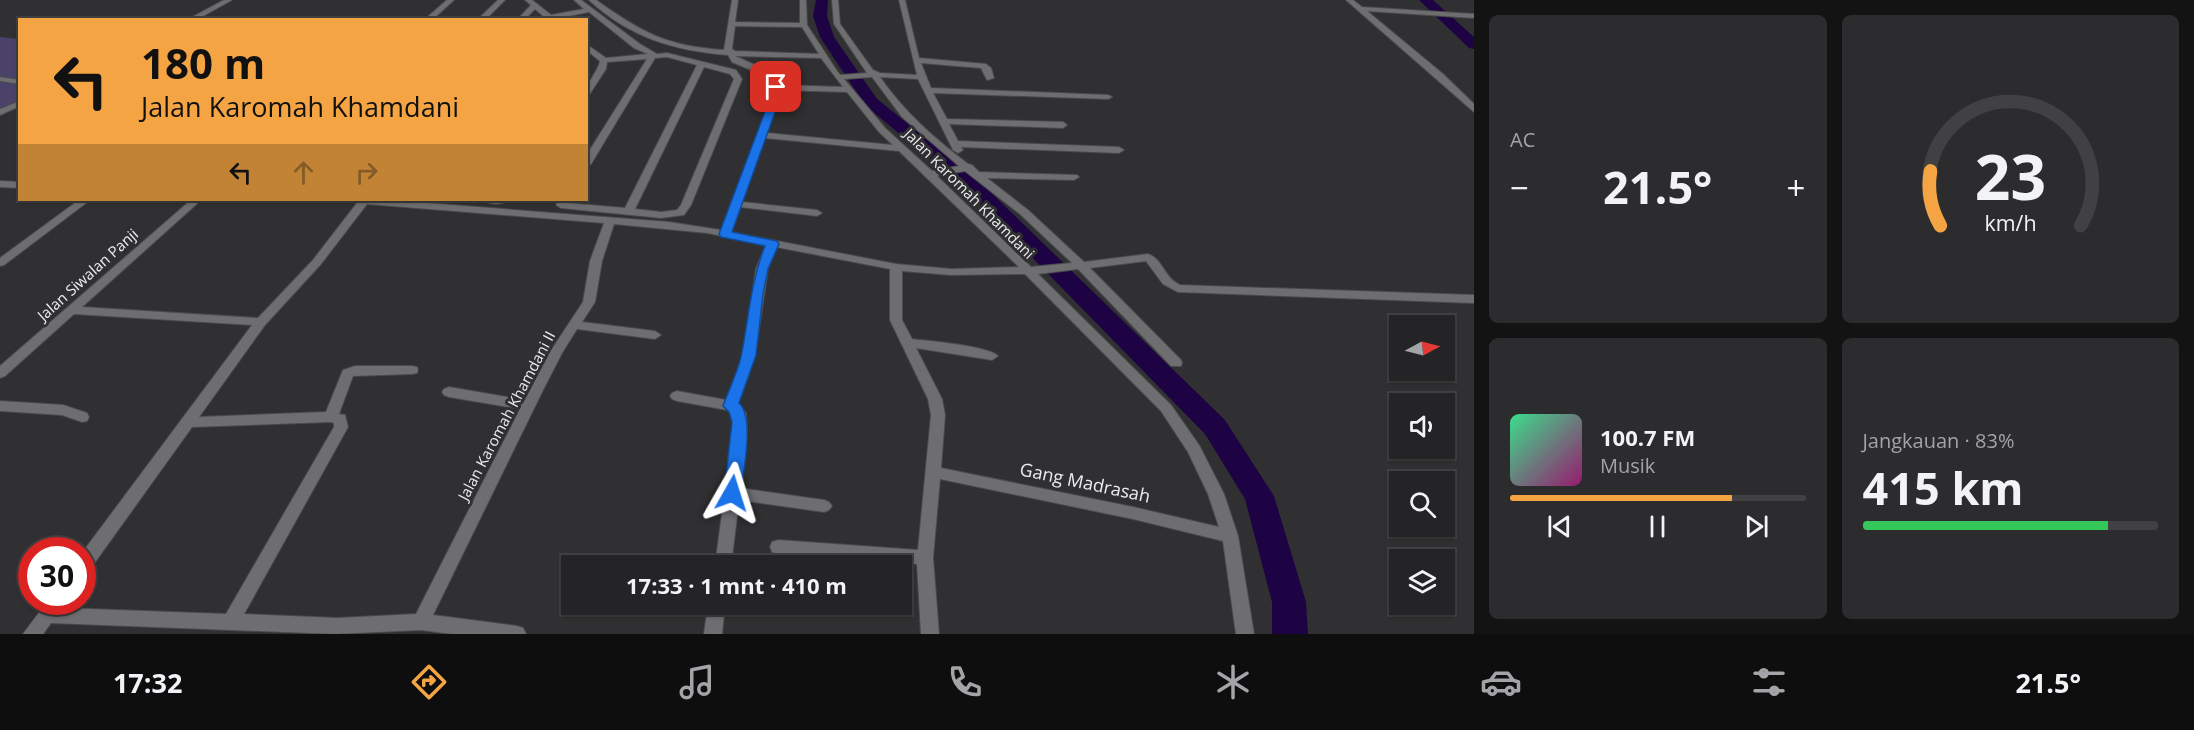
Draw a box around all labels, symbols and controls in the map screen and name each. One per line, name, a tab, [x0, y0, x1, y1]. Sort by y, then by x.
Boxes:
text: 180 m	[141, 34, 265, 91]
icon: left	[42, 42, 120, 120]
pin	[750, 61, 801, 112]
icon: arrive	[759, 70, 792, 103]
text: Jalan Karomah Khamdani	[141, 88, 459, 125]
street label: Jalan Karomah Khamdani	[899, 122, 1039, 263]
text: AC	[1510, 126, 1535, 153]
text: 23	[1975, 133, 2046, 218]
icon: left	[224, 156, 257, 189]
icon: ahead	[287, 156, 320, 189]
icon: right	[350, 156, 383, 189]
text: 21.5°	[1603, 156, 1712, 217]
text: −	[1510, 165, 1529, 210]
text: +	[1787, 165, 1805, 210]
text: km/h	[1984, 208, 2036, 237]
street label: Jalan Siwalan Panji	[31, 224, 142, 326]
north arrow	[1389, 315, 1455, 381]
map controls	[1389, 315, 1455, 615]
street label: Jalan Karomah Khamdani II	[452, 327, 559, 505]
button: sound	[1389, 393, 1455, 459]
text: 100.7 FM	[1600, 422, 1695, 452]
text: Jangkauan · 83%	[1863, 427, 2014, 454]
text: Musik	[1600, 452, 1655, 479]
street label: Gang Madrasah	[1018, 456, 1153, 508]
text: 415 km	[1863, 457, 2023, 518]
position arrow	[700, 461, 764, 525]
button: search	[1389, 471, 1455, 537]
icon: previous	[1543, 510, 1576, 543]
icon: pause	[1641, 510, 1674, 543]
icon: next	[1740, 510, 1773, 543]
speed limit sign: 30	[18, 537, 96, 615]
button: layers	[1389, 549, 1455, 615]
text: 17:33 · 1 mnt · 410 m	[626, 570, 847, 600]
icon: directions	[408, 661, 450, 703]
icon: music	[676, 661, 718, 703]
icon: phone	[944, 661, 986, 703]
icon: climate	[1212, 661, 1254, 703]
icon: car	[1480, 661, 1522, 703]
icon: filters	[1748, 661, 1790, 703]
text: 17:32	[113, 664, 182, 701]
text: 21.5°	[2015, 664, 2081, 701]

